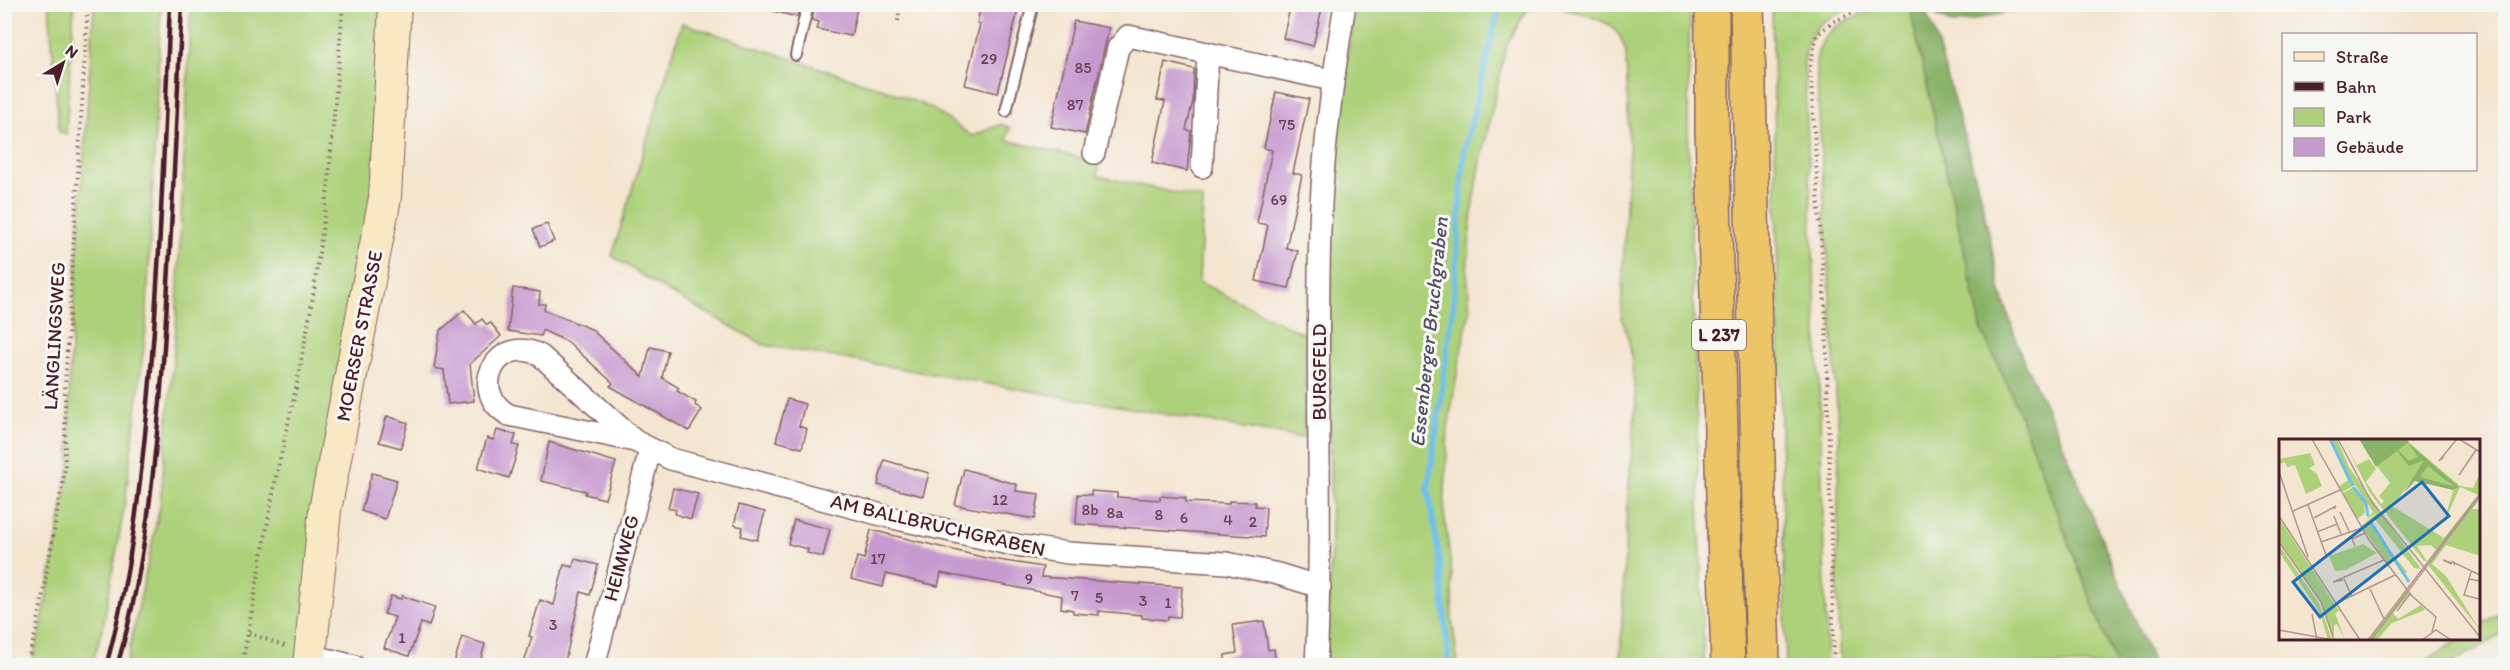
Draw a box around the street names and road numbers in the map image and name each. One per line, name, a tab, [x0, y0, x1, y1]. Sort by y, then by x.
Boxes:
street label: MOERSER STRASSE	[331, 248, 387, 424]
street label: LÄNGLINGSWEG	[38, 261, 70, 411]
road number: L 237	[1692, 320, 1746, 350]
street label: BURGFELD	[1307, 323, 1331, 421]
street label: AM BALLBRUCHGRABEN	[828, 489, 1048, 561]
street label: HEIMWEG	[598, 512, 644, 604]

